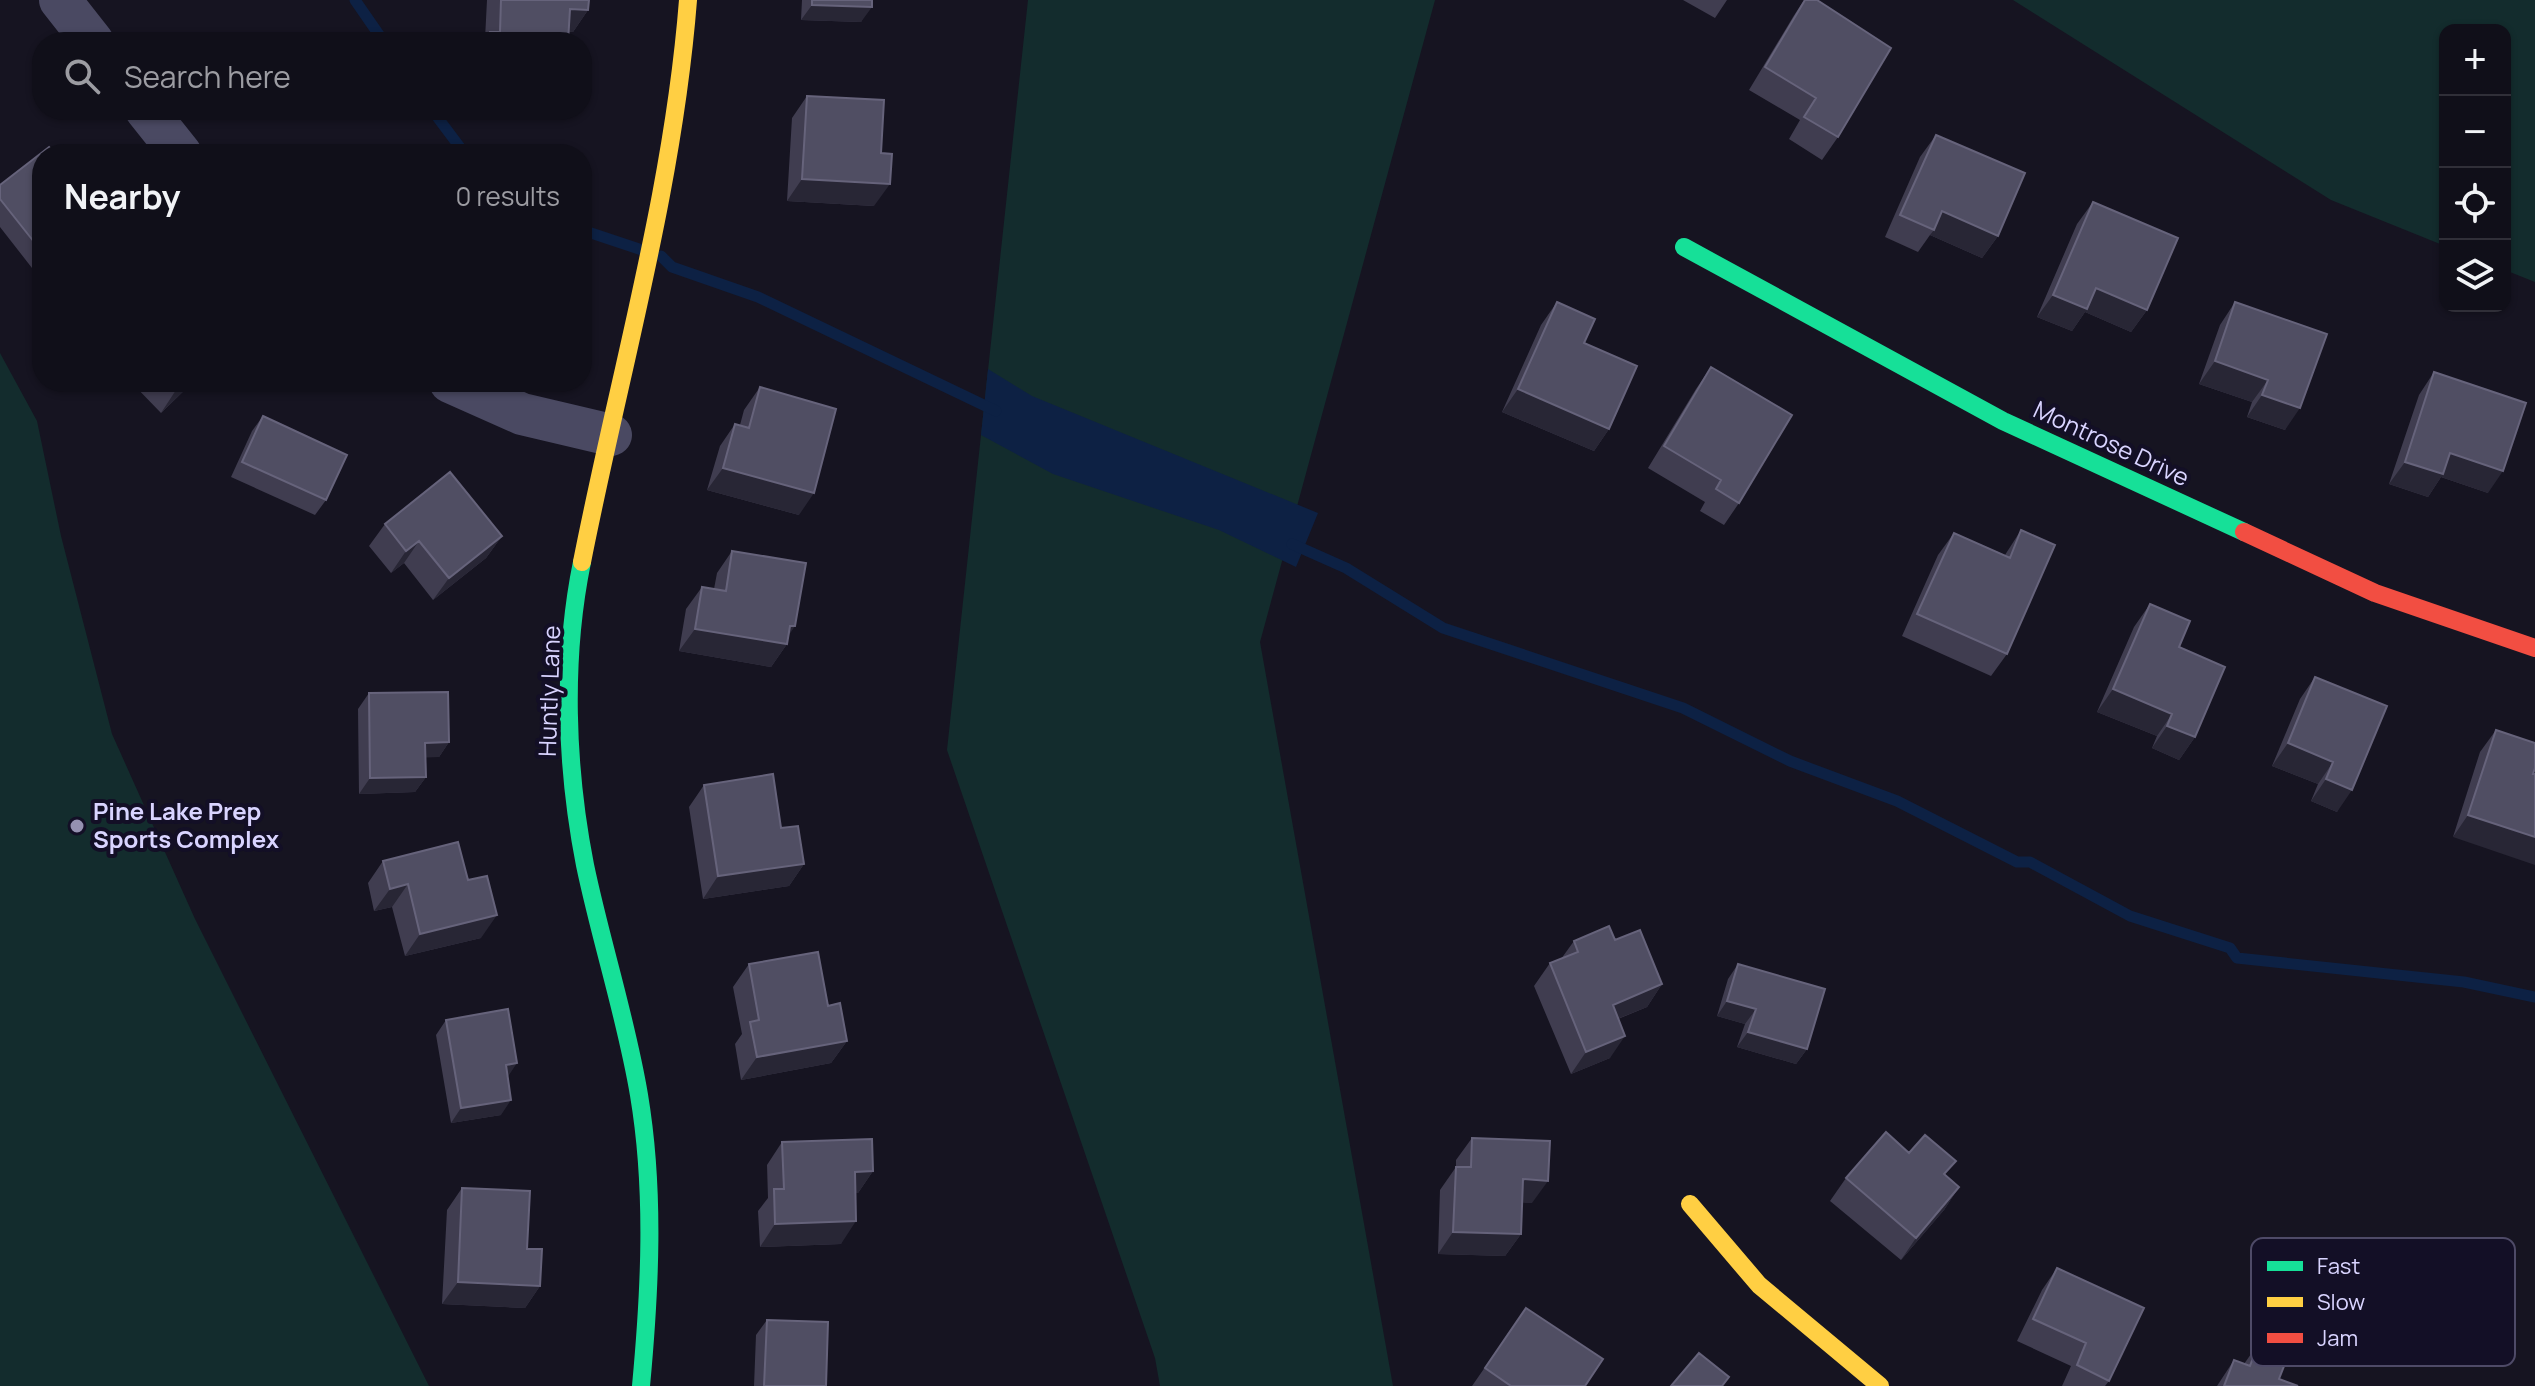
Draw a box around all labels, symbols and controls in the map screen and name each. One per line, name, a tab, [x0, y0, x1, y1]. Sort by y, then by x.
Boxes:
map controls	[2439, 24, 2511, 312]
button: +	[2439, 24, 2511, 96]
search box	[32, 32, 592, 120]
icon: search	[60, 54, 104, 98]
text: Search here	[124, 56, 291, 97]
button: −	[2439, 96, 2511, 168]
button: locate	[2439, 168, 2511, 240]
text: Nearby	[64, 173, 180, 219]
text: 0 results	[455, 178, 560, 214]
button: layers	[2439, 240, 2511, 312]
street label: Montrose Drive	[2028, 392, 2195, 493]
street label: Huntly Lane	[530, 625, 567, 757]
place label: Pine Lake Prep Sports Complex	[93, 794, 280, 855]
marker: Pine Lake Prep Sports Complex	[68, 817, 86, 835]
legend	[2251, 1238, 2515, 1366]
text: Fast	[2317, 1251, 2360, 1281]
text: Slow	[2317, 1287, 2365, 1317]
text: Jam	[2317, 1323, 2358, 1353]

